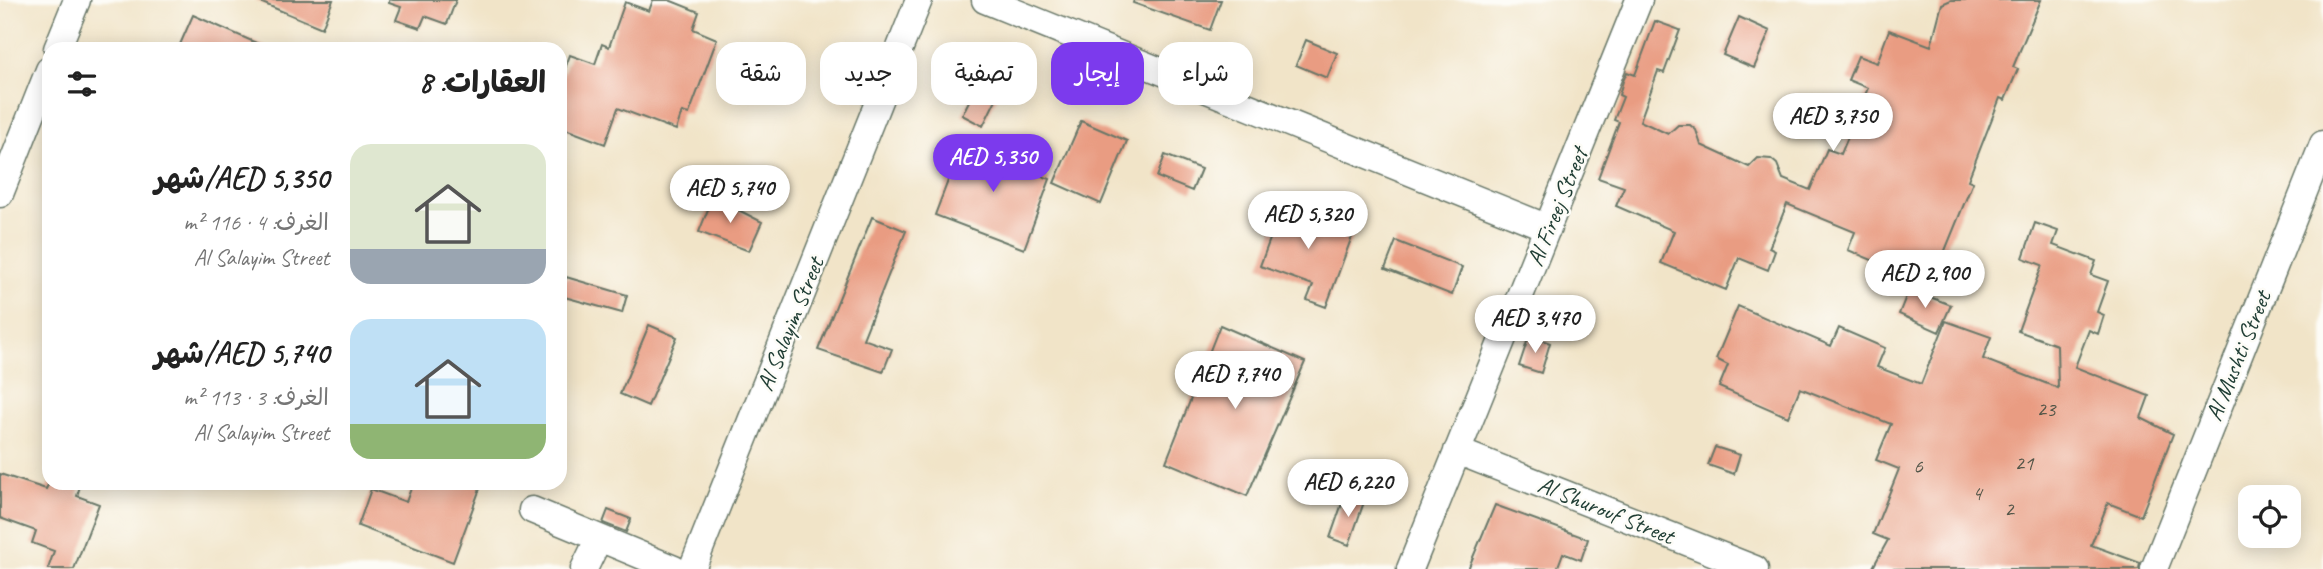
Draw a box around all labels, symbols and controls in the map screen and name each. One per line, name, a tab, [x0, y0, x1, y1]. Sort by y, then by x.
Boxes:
chip: شقة	[716, 42, 806, 105]
chip: جديد	[820, 42, 917, 105]
chip: تصفية	[931, 42, 1037, 105]
chip: إيجار	[1051, 42, 1144, 105]
chip: شراء	[1158, 42, 1253, 105]
text: العقارات: 8	[419, 63, 546, 101]
icon: filters	[63, 65, 101, 103]
pin: AED 3,750	[1753, 94, 1913, 153]
text: AED 3,750	[1789, 101, 1877, 130]
pin: AED 5,350	[913, 134, 1073, 194]
street label: Al Fireej Street	[1520, 141, 1595, 270]
text: AED 5,350	[949, 142, 1037, 171]
text: AED 5,350/شهر	[155, 159, 329, 197]
pin: AED 5,740	[650, 166, 810, 225]
icon: home	[406, 172, 490, 256]
text: AED 5,740	[686, 173, 774, 202]
pin: AED 5,320	[1228, 191, 1388, 251]
text: AED 5,320	[1264, 199, 1352, 228]
text: الغرف: 4 · 116 m²	[183, 208, 329, 237]
text: Al Salayim Street	[194, 243, 329, 272]
pin: AED 2,900	[1845, 250, 2005, 310]
street label: Al Salayim Street	[750, 251, 831, 395]
text: AED 2,900	[1881, 258, 1969, 287]
street label: Al Mushti Street	[2198, 285, 2278, 425]
pin: AED 3,470	[1455, 296, 1615, 355]
text: AED 3,470	[1491, 303, 1579, 332]
text: AED 5,740/شهر	[154, 334, 329, 372]
icon: home	[406, 347, 490, 431]
pin: AED 7,740	[1155, 352, 1315, 411]
text: AED 7,740	[1191, 359, 1279, 388]
text: الغرف: 3 · 113 m²	[183, 383, 329, 412]
house number: 23	[2037, 396, 2057, 422]
text: Al Salayim Street	[194, 418, 329, 447]
house number: 21	[2015, 450, 2035, 476]
house number: 6	[1913, 453, 1923, 479]
pin: AED 6,220	[1268, 460, 1428, 519]
text: AED 6,220	[1303, 467, 1393, 496]
street label: Al Shurouf Street	[1534, 469, 1680, 552]
house number: 4	[1972, 480, 1984, 506]
map controls	[2238, 485, 2301, 548]
button: locate	[2238, 485, 2301, 548]
house number: 2	[2004, 496, 2015, 522]

